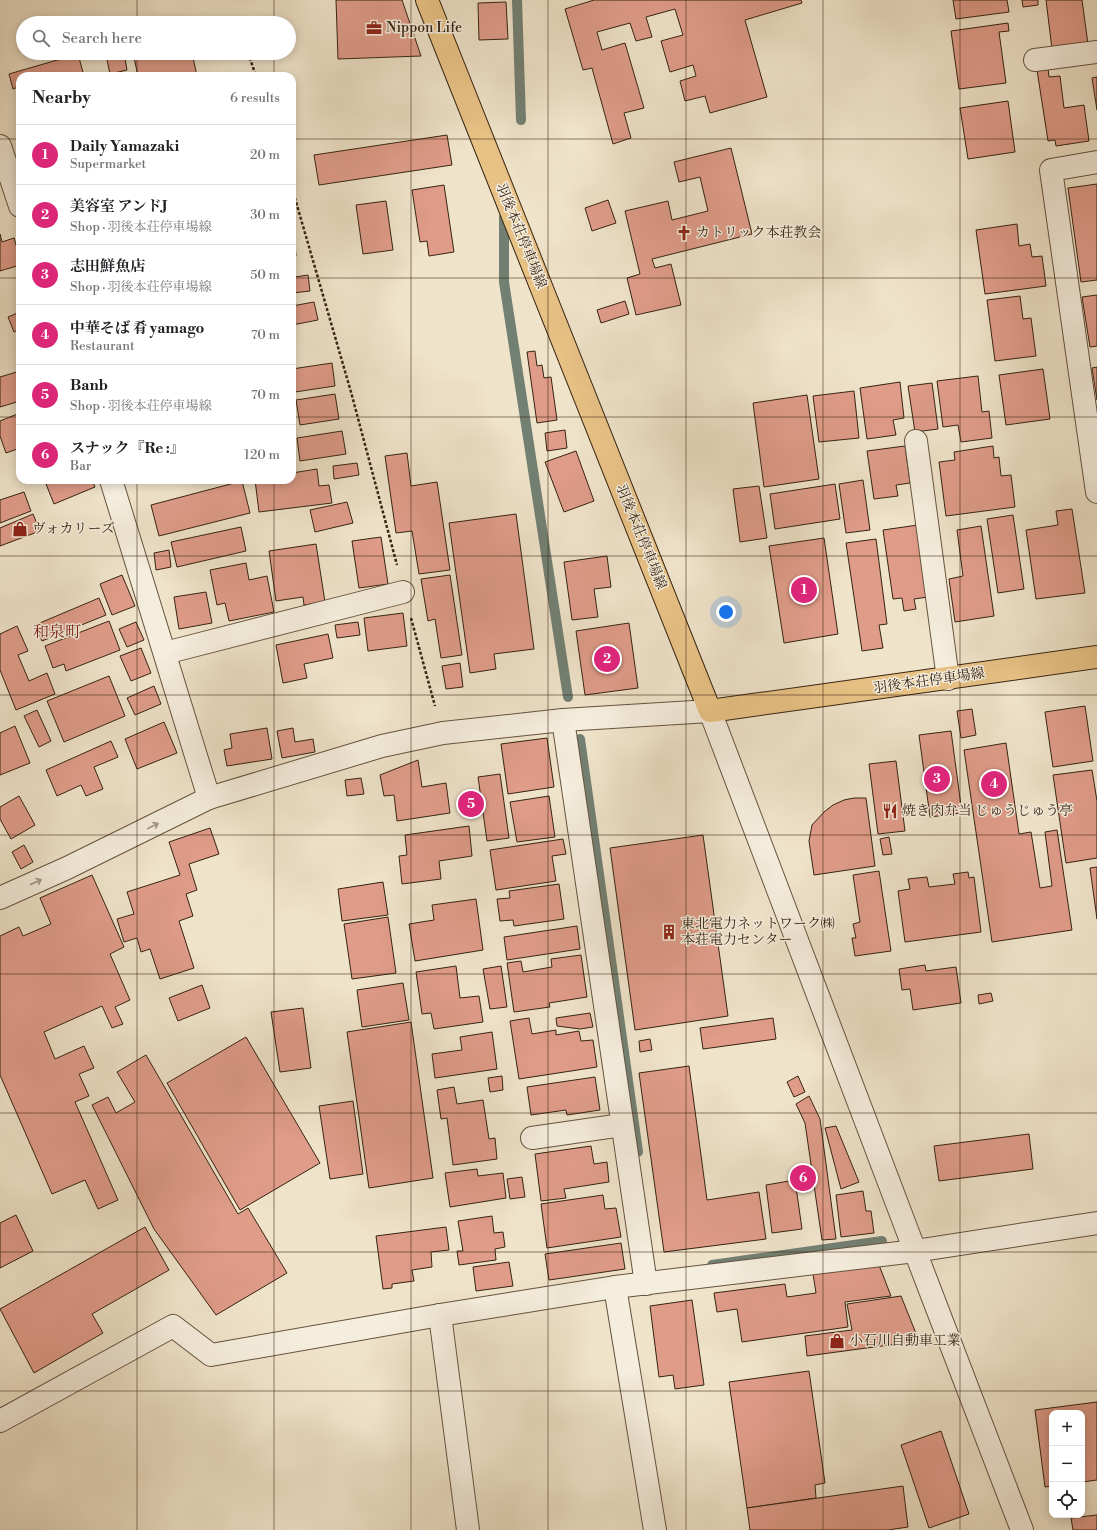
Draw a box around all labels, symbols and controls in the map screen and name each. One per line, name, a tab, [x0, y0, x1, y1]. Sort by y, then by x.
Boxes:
search box	[16, 16, 296, 60]
office icon: Nippon Life	[365, 19, 383, 37]
place label: Nippon Life	[386, 19, 462, 37]
icon: search	[30, 27, 52, 49]
text: Search here	[62, 29, 142, 48]
text: Nearby	[32, 87, 91, 109]
text: 6 results	[230, 90, 280, 106]
text: Daily Yamazaki	[70, 137, 179, 156]
text: 1	[42, 147, 48, 163]
text: 20 m	[250, 147, 280, 163]
text: Supermarket	[70, 156, 146, 172]
street label: 羽後本荘停車場線	[492, 181, 550, 291]
text: 美容室 アンドJ	[70, 197, 168, 216]
text: 2	[41, 207, 49, 223]
text: 30 m	[250, 207, 280, 223]
text: Shop · 羽後本荘停車場線	[70, 219, 212, 235]
church icon: カトリック本荘教会	[675, 224, 693, 242]
place label: カトリック本荘教会	[696, 224, 821, 242]
text: 志田鮮魚店	[70, 257, 145, 276]
text: 3	[41, 267, 49, 283]
text: 50 m	[250, 267, 280, 283]
text: Shop · 羽後本荘停車場線	[70, 279, 212, 295]
text: 中華そば 肴 yamago	[70, 319, 204, 338]
text: 4	[41, 327, 49, 343]
text: 70 m	[251, 327, 280, 343]
text: Restaurant	[70, 338, 135, 354]
text: Banb	[70, 376, 108, 395]
text: 5	[41, 387, 49, 403]
text: 70 m	[251, 387, 280, 403]
text: Shop · 羽後本荘停車場線	[70, 398, 212, 414]
text: スナック『Re :』	[70, 439, 185, 458]
text: 6	[41, 447, 49, 463]
text: 120 m	[244, 447, 280, 463]
text: Bar	[70, 458, 91, 474]
street label: 羽後本荘停車場線	[612, 482, 670, 592]
shop icon: ヴォカリーズ	[11, 520, 29, 538]
place label: ヴォカリーズ	[32, 520, 115, 538]
pin: 1	[791, 575, 817, 605]
your location	[716, 602, 736, 622]
district label: 和泉町	[33, 622, 81, 642]
pin: 2	[594, 644, 620, 674]
street label: 羽後本荘停車場線	[872, 664, 986, 698]
pin: 3	[924, 764, 950, 794]
pin: 4	[981, 769, 1007, 799]
pin: 5	[458, 789, 484, 819]
restaurant icon: 焼き肉弁当 じゅうじゅう亭	[881, 802, 899, 820]
place label: 焼き肉弁当 じゅうじゅう亭	[902, 802, 1073, 820]
one-way arrow	[146, 822, 158, 829]
one-way arrow	[29, 878, 41, 886]
place label: 東北電力ネットワーク㈱ 本荘電力センター	[681, 915, 835, 949]
building icon: 東北電力ネットワーク㈱ 本荘電力センター	[660, 923, 678, 941]
pin: 6	[790, 1163, 816, 1193]
shop icon: 小石川自動車工業	[828, 1332, 846, 1350]
place label: 小石川自動車工業	[849, 1332, 961, 1350]
map controls	[1049, 1410, 1085, 1518]
button: +	[1049, 1410, 1085, 1446]
button: −	[1049, 1446, 1085, 1482]
button: locate	[1049, 1482, 1085, 1518]

